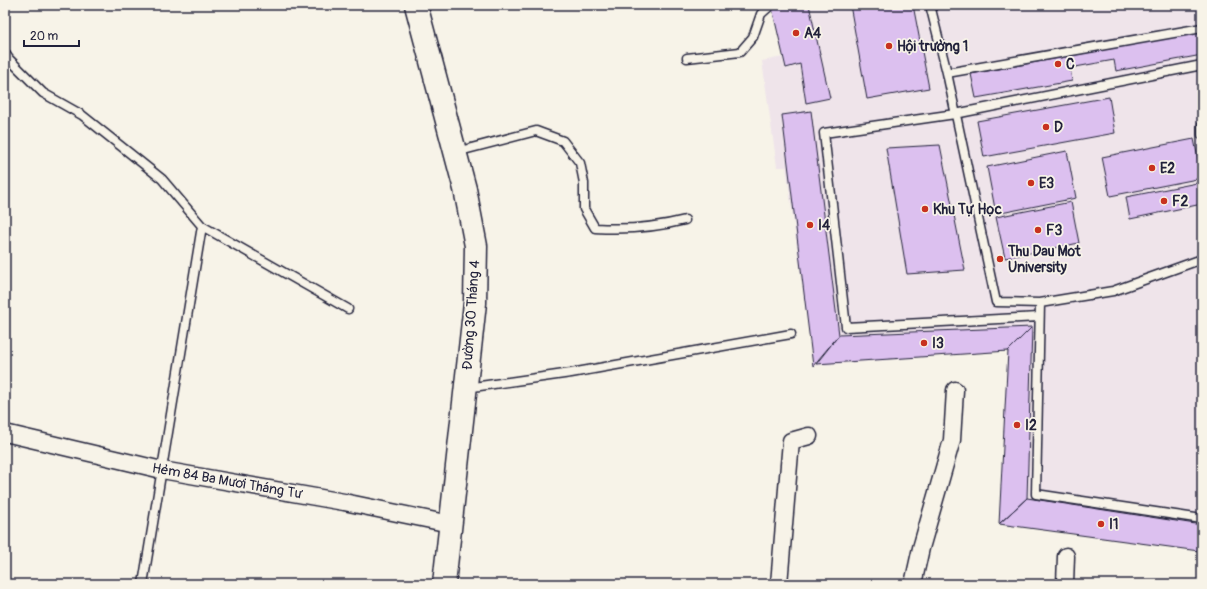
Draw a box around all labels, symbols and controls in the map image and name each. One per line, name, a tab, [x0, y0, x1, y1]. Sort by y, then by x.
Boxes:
scale bar	[24, 22, 79, 48]
place label: A4	[804, 25, 822, 42]
marker: A4	[791, 28, 801, 38]
text: 20 m	[30, 29, 59, 44]
place label: Hội trường 1	[897, 38, 968, 55]
marker: Hội trường 1	[884, 41, 894, 51]
place label: C	[1066, 56, 1075, 73]
marker: C	[1053, 59, 1063, 69]
place label: D	[1054, 119, 1063, 136]
marker: D	[1041, 122, 1051, 132]
place label: E2	[1160, 160, 1175, 177]
marker: E2	[1147, 163, 1157, 173]
place label: E3	[1039, 175, 1054, 192]
marker: E3	[1026, 178, 1036, 188]
place label: F2	[1172, 193, 1188, 210]
marker: F2	[1159, 196, 1169, 206]
place label: Khu Tự Học	[933, 201, 1002, 218]
marker: Khu Tự Học	[920, 204, 930, 214]
place label: I4	[818, 217, 831, 234]
marker: I4	[805, 220, 815, 230]
place label: F3	[1046, 222, 1062, 239]
marker: F3	[1033, 225, 1043, 235]
place label: Thu Dau Mot University	[1007, 243, 1081, 276]
marker: Thu Dau Mot University	[995, 254, 1005, 264]
street label: Đường 30 Tháng 4	[459, 260, 483, 370]
place label: I3	[932, 335, 944, 352]
marker: I3	[919, 338, 929, 348]
place label: I2	[1025, 417, 1037, 434]
marker: I2	[1012, 420, 1022, 430]
street label: Hẻm 84 Ba Mươi Tháng Tư	[151, 459, 304, 503]
place label: I1	[1109, 516, 1118, 533]
marker: I1	[1096, 519, 1106, 529]

